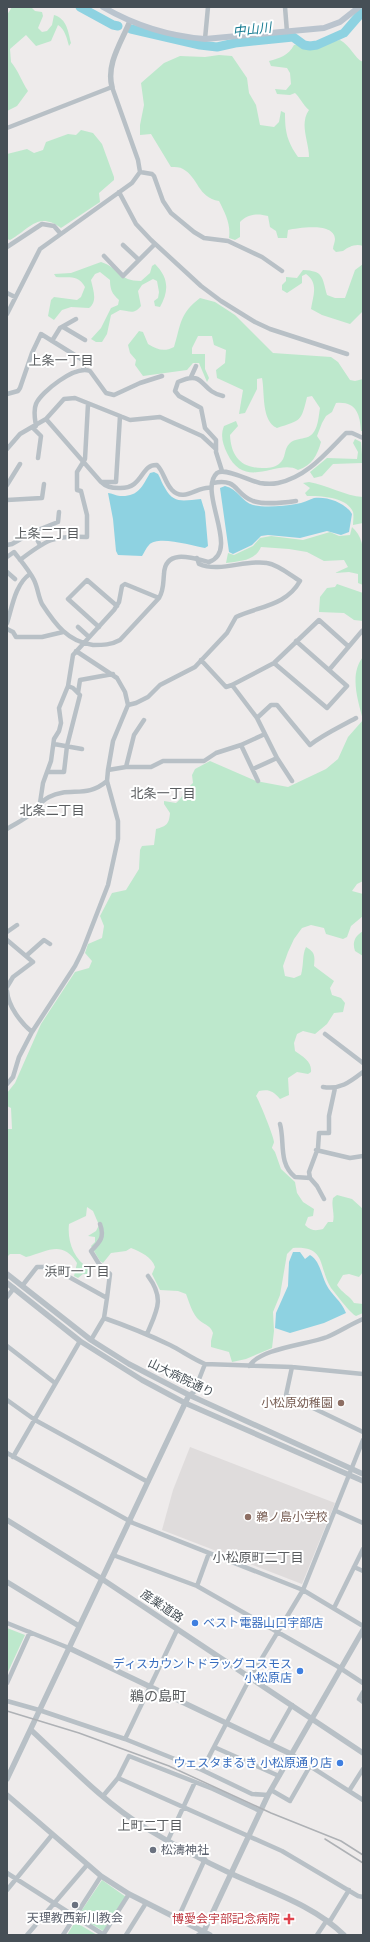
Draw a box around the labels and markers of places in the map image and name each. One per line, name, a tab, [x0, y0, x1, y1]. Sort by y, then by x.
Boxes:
place label: 小松原幼稚園	[261, 1395, 333, 1411]
marker: 小松原幼稚園	[336, 1398, 346, 1408]
place label: 鵜ノ島小学校	[256, 1509, 328, 1525]
marker: 鵜ノ島小学校	[243, 1512, 253, 1522]
place label: ベスト電器山口宇部店	[203, 1615, 323, 1631]
marker: ベスト電器山口宇部店	[190, 1618, 200, 1628]
place label: ディスカウントドラッグコスモス 小松原店	[113, 1656, 292, 1686]
marker: ディスカウントドラッグコスモス 小松原店	[295, 1666, 305, 1676]
place label: ウェスタまるき 小松原通り店	[173, 1755, 332, 1771]
marker: ウェスタまるき 小松原通り店	[335, 1758, 345, 1768]
place label: 松濤神社	[161, 1842, 209, 1858]
marker: 松濤神社	[148, 1845, 158, 1855]
marker: 天理教西新川教会	[70, 1900, 80, 1910]
place label: 天理教西新川教会	[27, 1910, 123, 1926]
place label: 博愛会宇部記念病院	[172, 1911, 280, 1927]
marker: 博愛会宇部記念病院	[283, 1913, 295, 1925]

